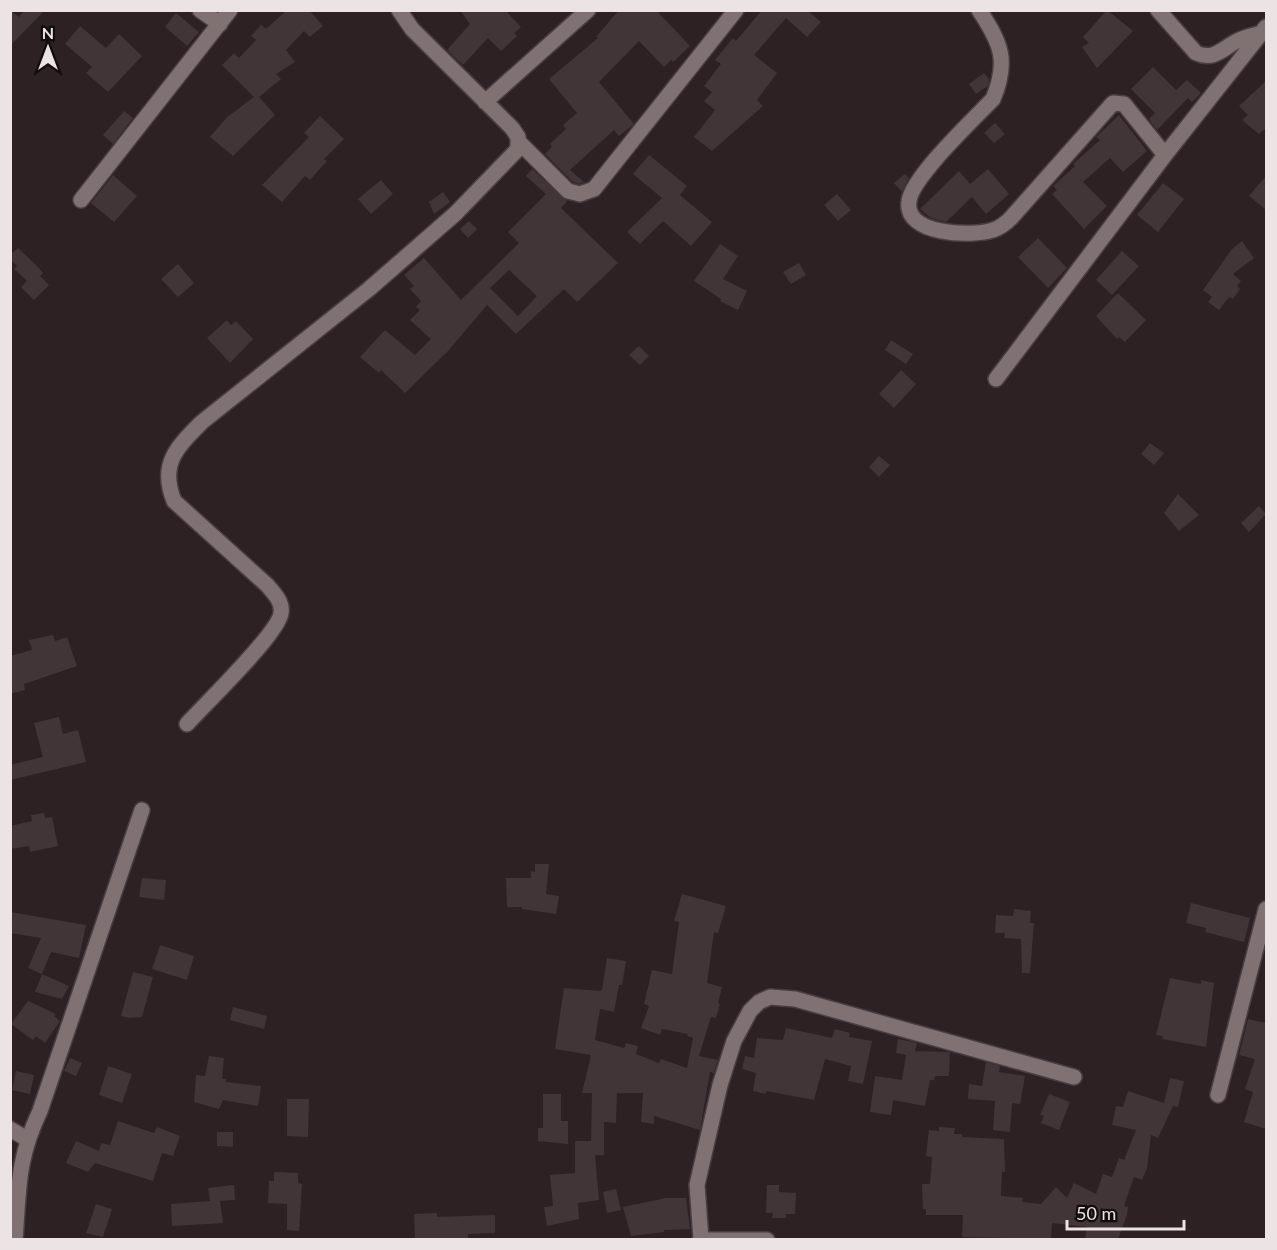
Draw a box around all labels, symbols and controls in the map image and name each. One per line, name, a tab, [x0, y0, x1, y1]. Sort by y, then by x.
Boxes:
north arrow	[18, 18, 78, 78]
text: N	[42, 23, 54, 42]
scale bar	[1067, 1193, 1184, 1231]
text: 50 m	[1076, 1202, 1116, 1224]

